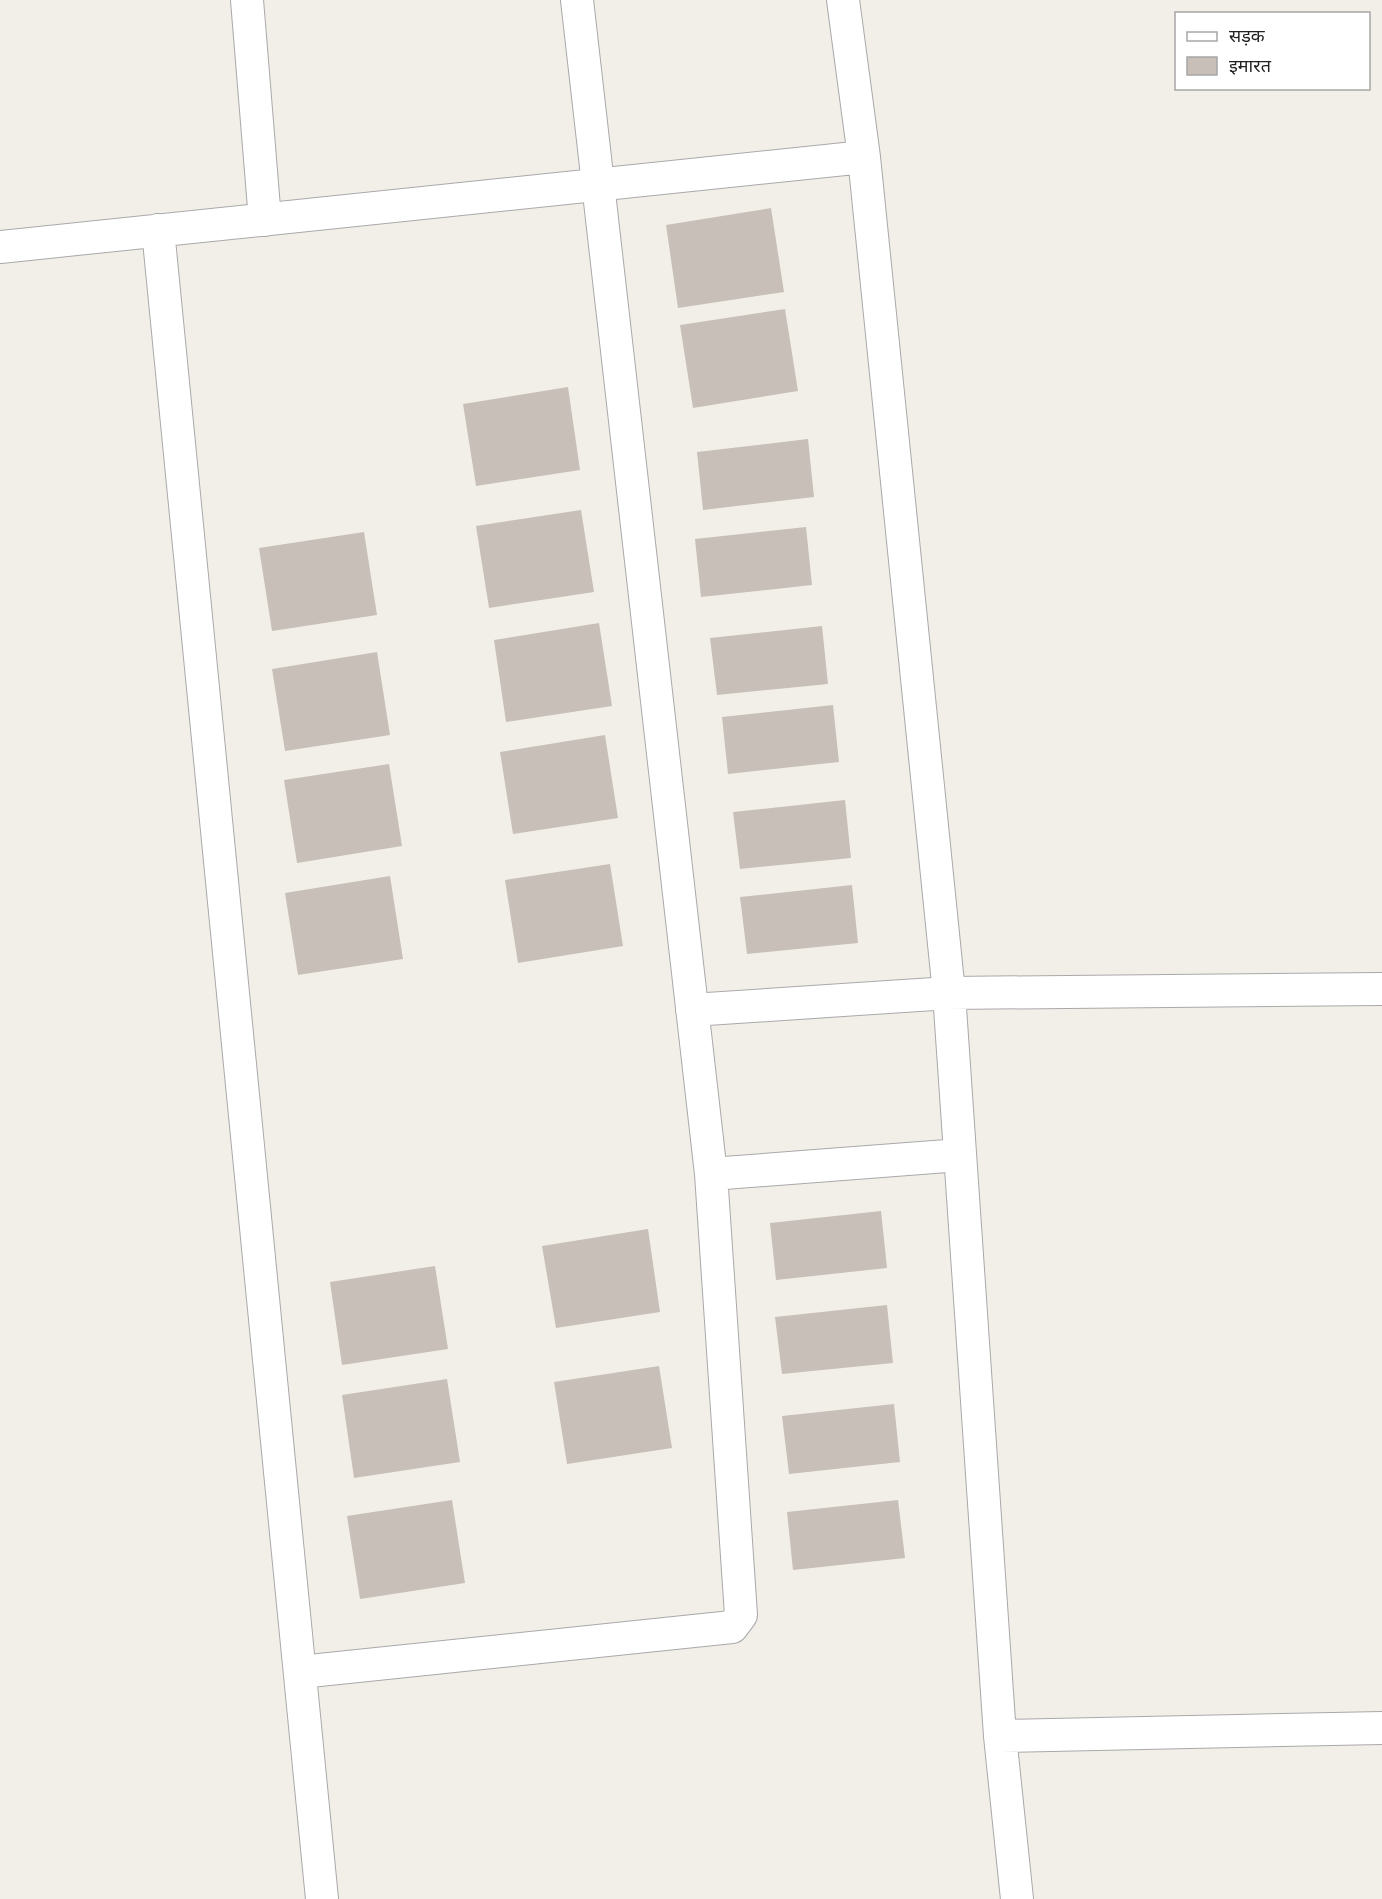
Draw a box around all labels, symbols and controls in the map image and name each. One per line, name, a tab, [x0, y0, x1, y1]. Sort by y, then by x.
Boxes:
legend	[1175, 12, 1370, 90]
text: सड़क	[1229, 28, 1266, 46]
text: इमारत	[1229, 58, 1272, 76]

